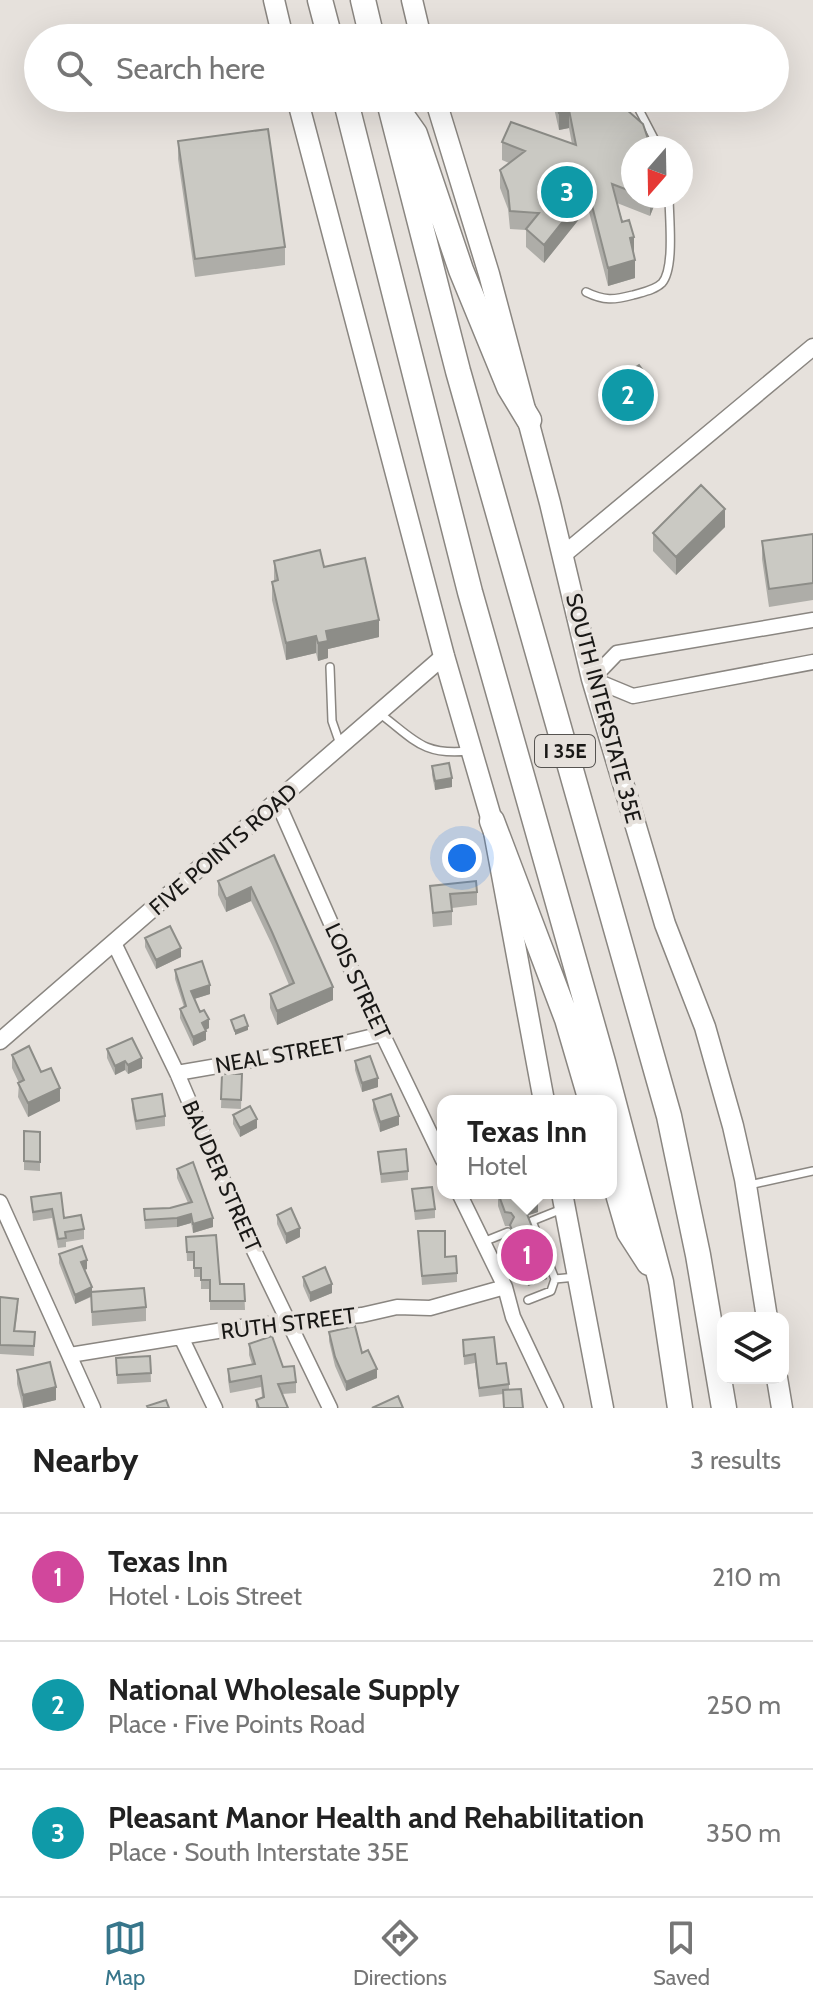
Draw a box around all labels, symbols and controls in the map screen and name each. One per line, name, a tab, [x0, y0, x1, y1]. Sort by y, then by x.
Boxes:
search box	[24, 24, 789, 112]
icon: search	[52, 46, 96, 90]
text: Search here	[116, 50, 265, 87]
north arrow	[621, 136, 693, 208]
pin: 3	[541, 162, 593, 222]
pin: 2	[602, 365, 654, 425]
street label: SOUTH INTERSTATE 35E	[560, 590, 647, 826]
road number: I 35E	[535, 735, 595, 767]
street label: FIVE POINTS ROAD	[144, 778, 303, 921]
your location	[442, 838, 482, 878]
street label: LOIS STREET	[319, 919, 396, 1044]
street label: NEAL STREET	[213, 1030, 347, 1079]
popup	[437, 1095, 617, 1199]
street label: BAUDER STREET	[176, 1096, 267, 1256]
text: Texas Inn	[467, 1113, 587, 1150]
text: Hotel	[467, 1150, 527, 1182]
pin: 1	[501, 1225, 553, 1285]
street label: RUTH STREET	[219, 1302, 357, 1345]
map controls	[717, 1312, 789, 1384]
button: layers	[717, 1312, 789, 1384]
text: Nearby	[32, 1439, 139, 1481]
text: 3 results	[690, 1444, 781, 1476]
text: Texas Inn	[108, 1543, 228, 1580]
text: 1	[53, 1561, 63, 1593]
text: 210 m	[712, 1561, 781, 1593]
text: Hotel · Lois Street	[108, 1580, 302, 1612]
text: National Wholesale Supply	[108, 1671, 460, 1708]
text: 2	[51, 1689, 65, 1721]
text: 250 m	[707, 1689, 781, 1721]
text: Place · Five Points Road	[108, 1708, 365, 1740]
text: Pleasant Manor Health and Rehabilitation	[108, 1799, 644, 1836]
text: 3	[51, 1817, 65, 1849]
text: 350 m	[706, 1817, 781, 1849]
text: Place · South Interstate 35E	[108, 1836, 409, 1868]
tab: Map	[103, 1916, 147, 1991]
tab: Directions	[353, 1916, 447, 1991]
tab: Saved	[653, 1916, 710, 1991]

